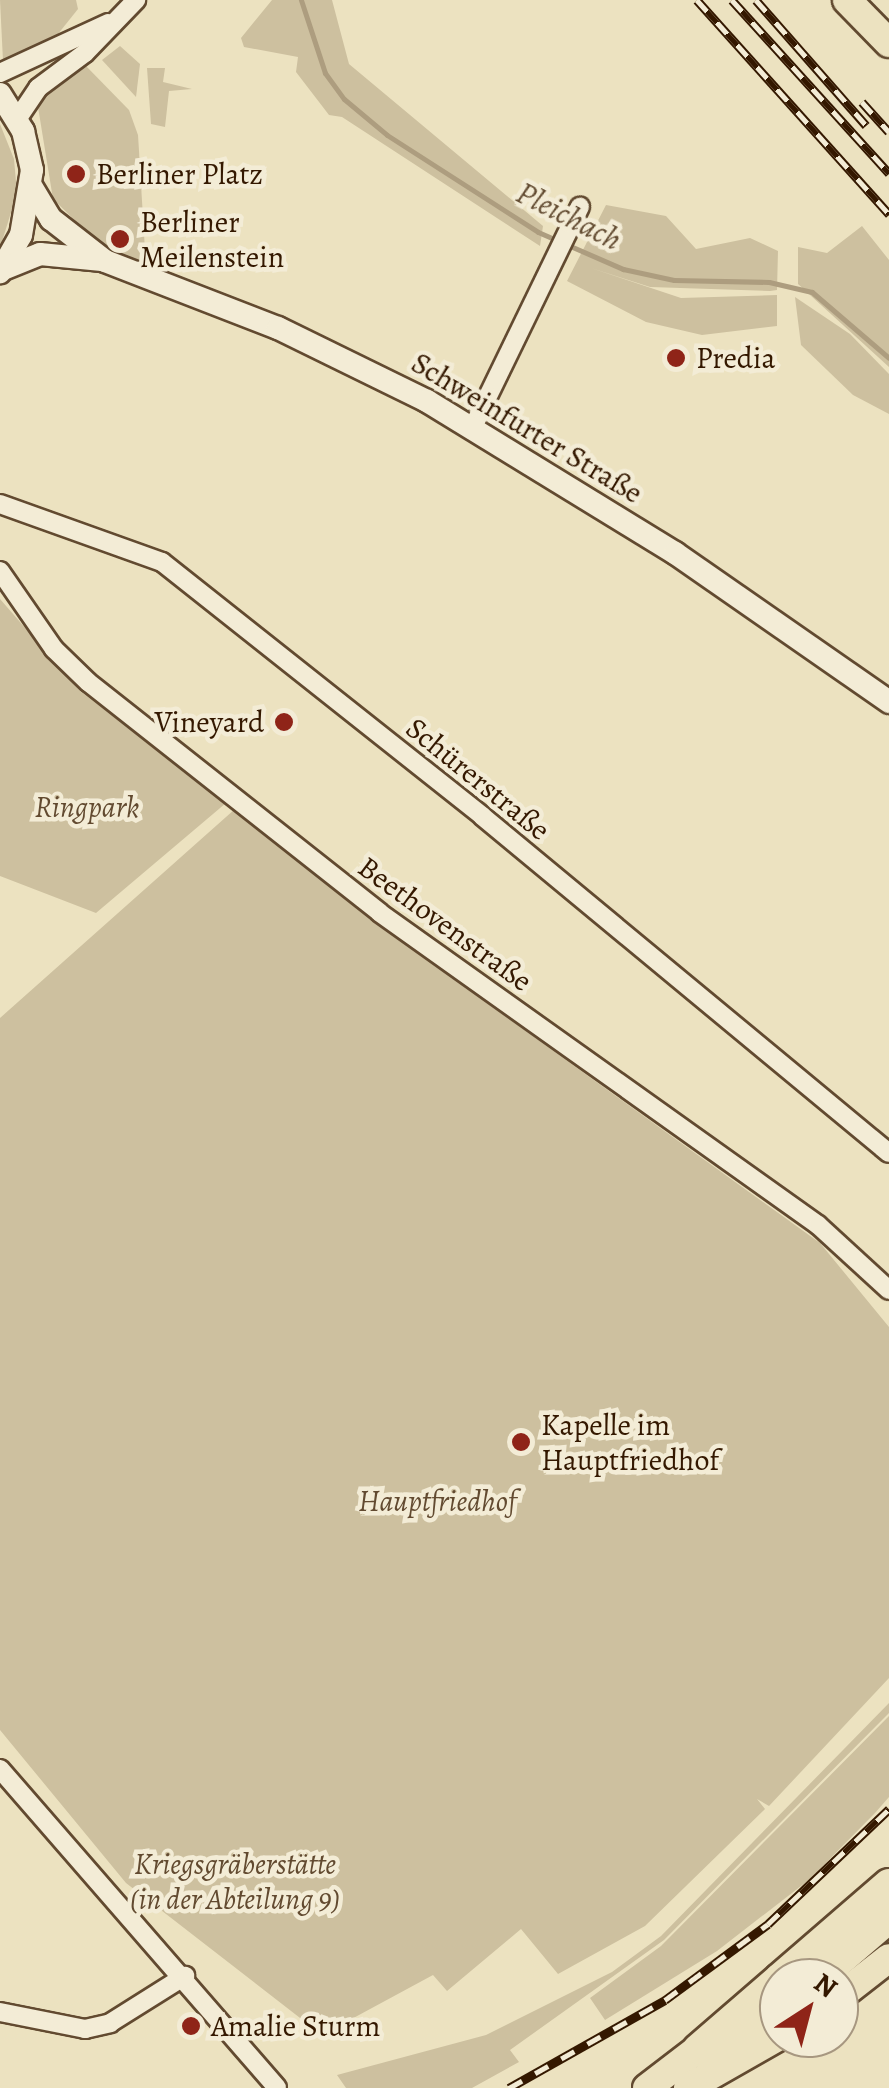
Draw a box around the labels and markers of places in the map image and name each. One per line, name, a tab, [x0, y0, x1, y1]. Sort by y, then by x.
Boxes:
place label: Berliner Platz	[96, 156, 263, 192]
marker: Berliner Platz	[65, 163, 87, 185]
place label: Berliner Meilenstein	[140, 204, 284, 274]
marker: Berliner Meilenstein	[109, 228, 131, 250]
place label: Predia	[696, 340, 775, 376]
marker: Predia	[665, 347, 687, 369]
place label: Vineyard	[154, 704, 264, 740]
marker: Vineyard	[273, 711, 295, 733]
place label: Kapelle im Hauptfriedhof	[541, 1407, 719, 1478]
marker: Kapelle im Hauptfriedhof	[510, 1431, 532, 1453]
place label: Amalie Sturm	[211, 2008, 380, 2044]
marker: Amalie Sturm	[180, 2015, 202, 2037]

